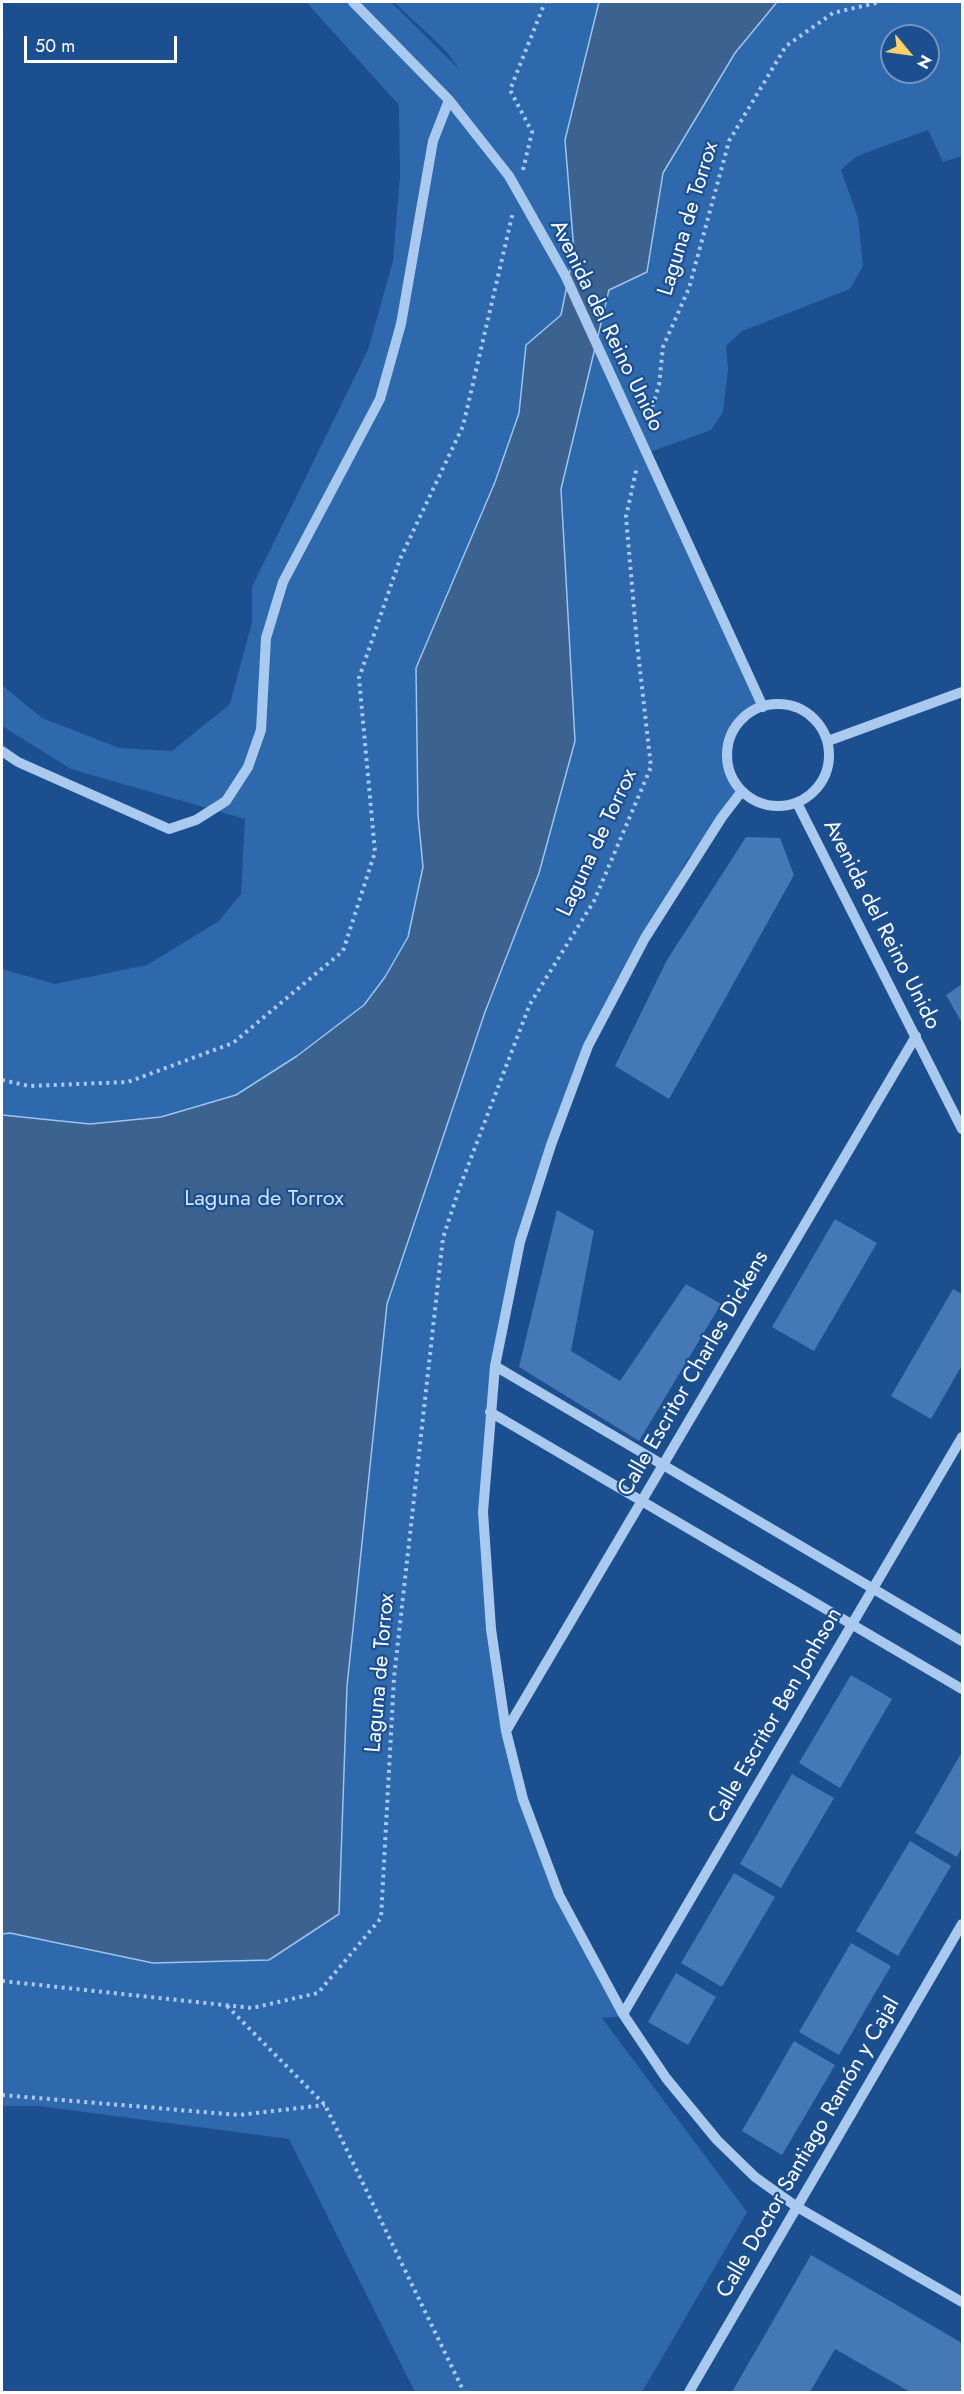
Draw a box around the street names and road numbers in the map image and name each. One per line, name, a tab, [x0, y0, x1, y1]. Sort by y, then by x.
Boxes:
street label: Laguna de Torrox	[653, 139, 725, 299]
street label: Avenida del Reino Unido	[543, 216, 669, 436]
street label: Laguna de Torrox	[552, 765, 644, 921]
street label: Avenida del Reino Unido	[817, 816, 945, 1034]
street label: Calle Escritor Charles Dickens	[613, 1247, 775, 1501]
street label: Laguna de Torrox	[361, 1592, 401, 1754]
street label: Calle Escritor Ben Jonhson	[703, 1604, 849, 1828]
street label: Calle Doctor Santiago Ramón y Cajal	[712, 1993, 906, 2303]

